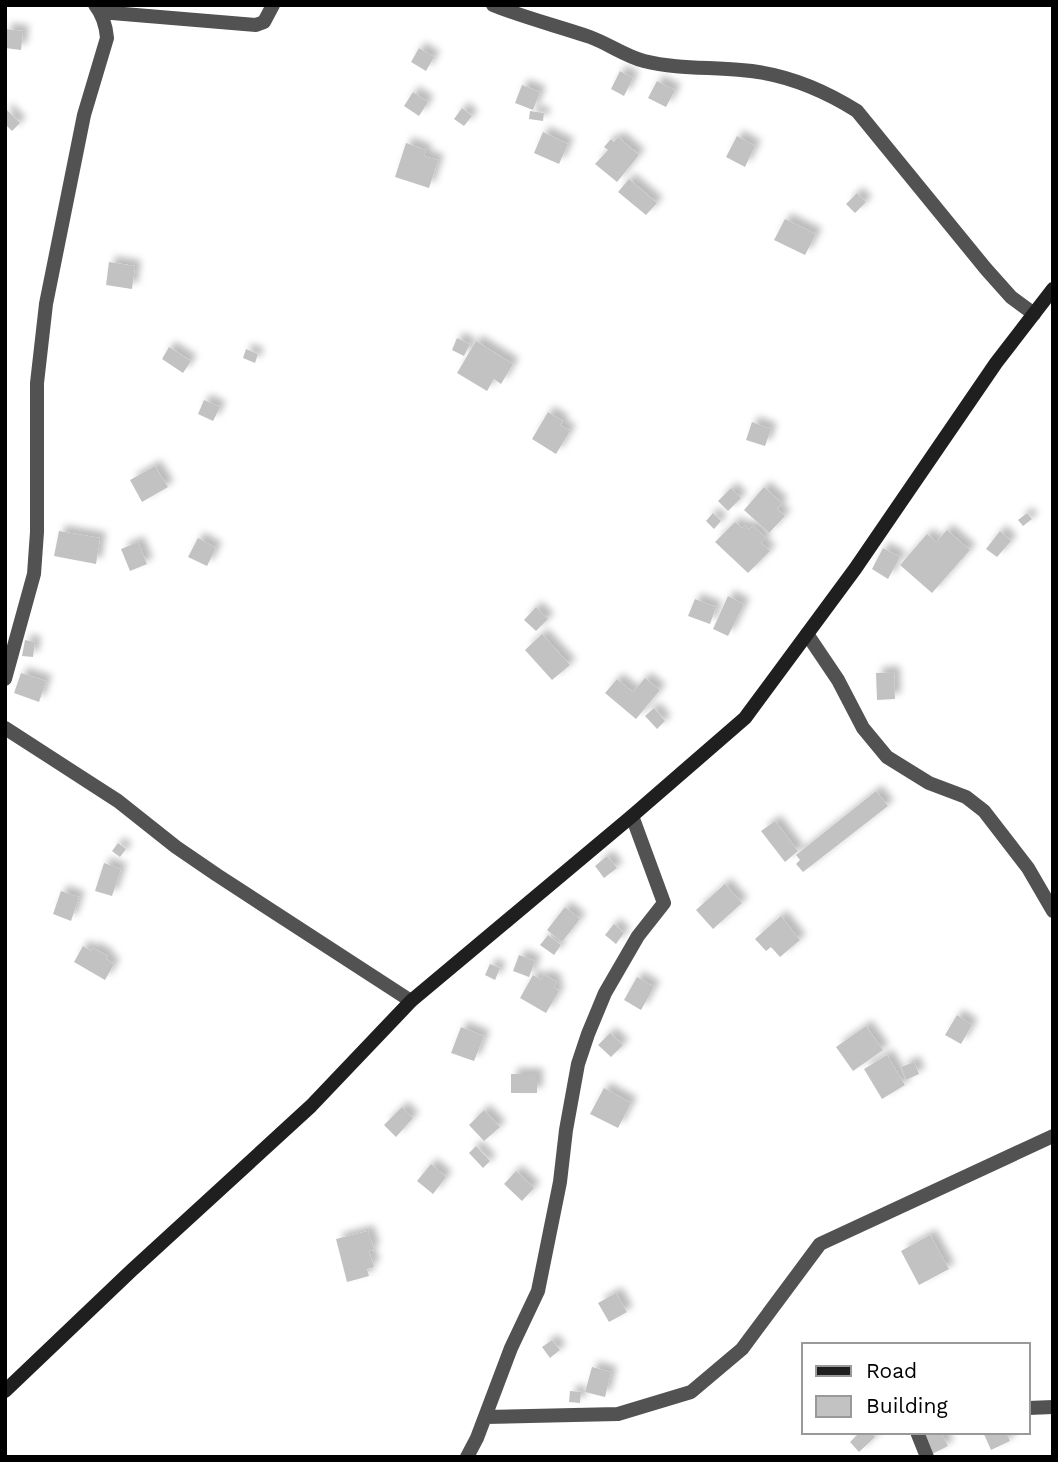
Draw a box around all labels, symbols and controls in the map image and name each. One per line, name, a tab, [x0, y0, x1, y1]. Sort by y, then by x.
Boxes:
legend	[802, 1343, 1030, 1434]
text: Road	[866, 1358, 917, 1383]
text: Building	[866, 1393, 948, 1418]

